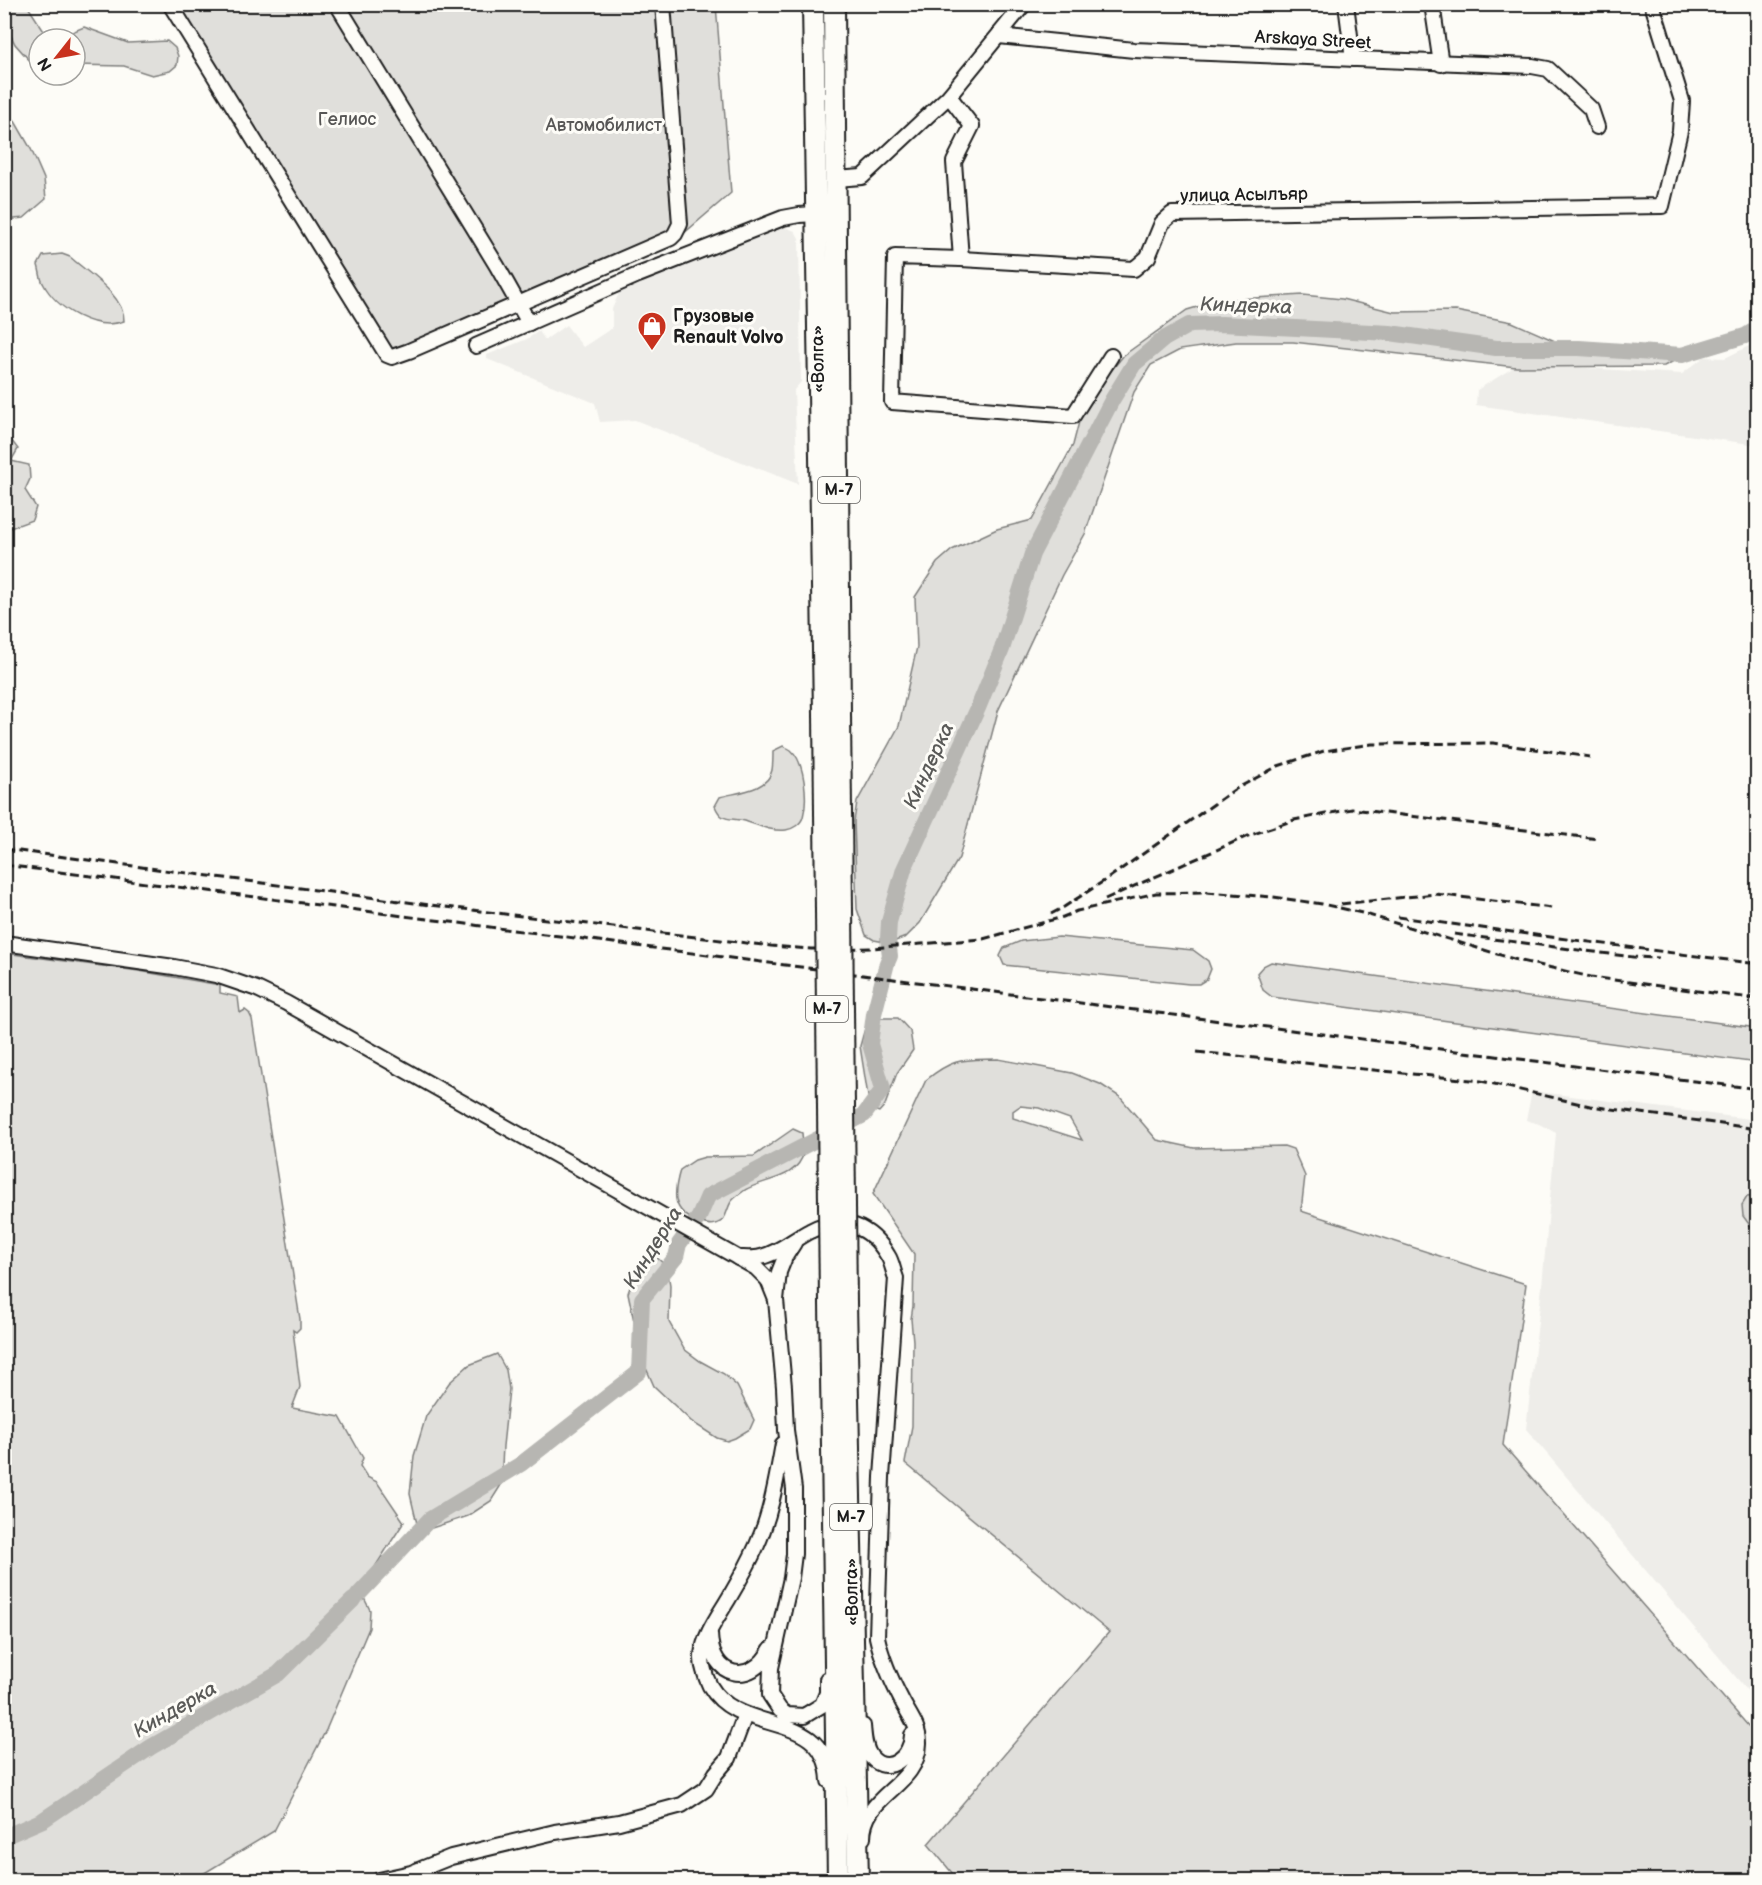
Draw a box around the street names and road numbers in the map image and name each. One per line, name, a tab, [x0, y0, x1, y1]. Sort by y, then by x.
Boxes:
street label: Arskaya Street	[1254, 26, 1372, 54]
street label: улица Асылъяр	[1180, 183, 1308, 207]
street label: «Волга»	[807, 325, 829, 393]
road number: М-7	[818, 477, 860, 503]
road number: М-7	[806, 996, 848, 1022]
road number: М-7	[830, 1504, 872, 1530]
street label: «Волга»	[841, 1558, 863, 1626]

